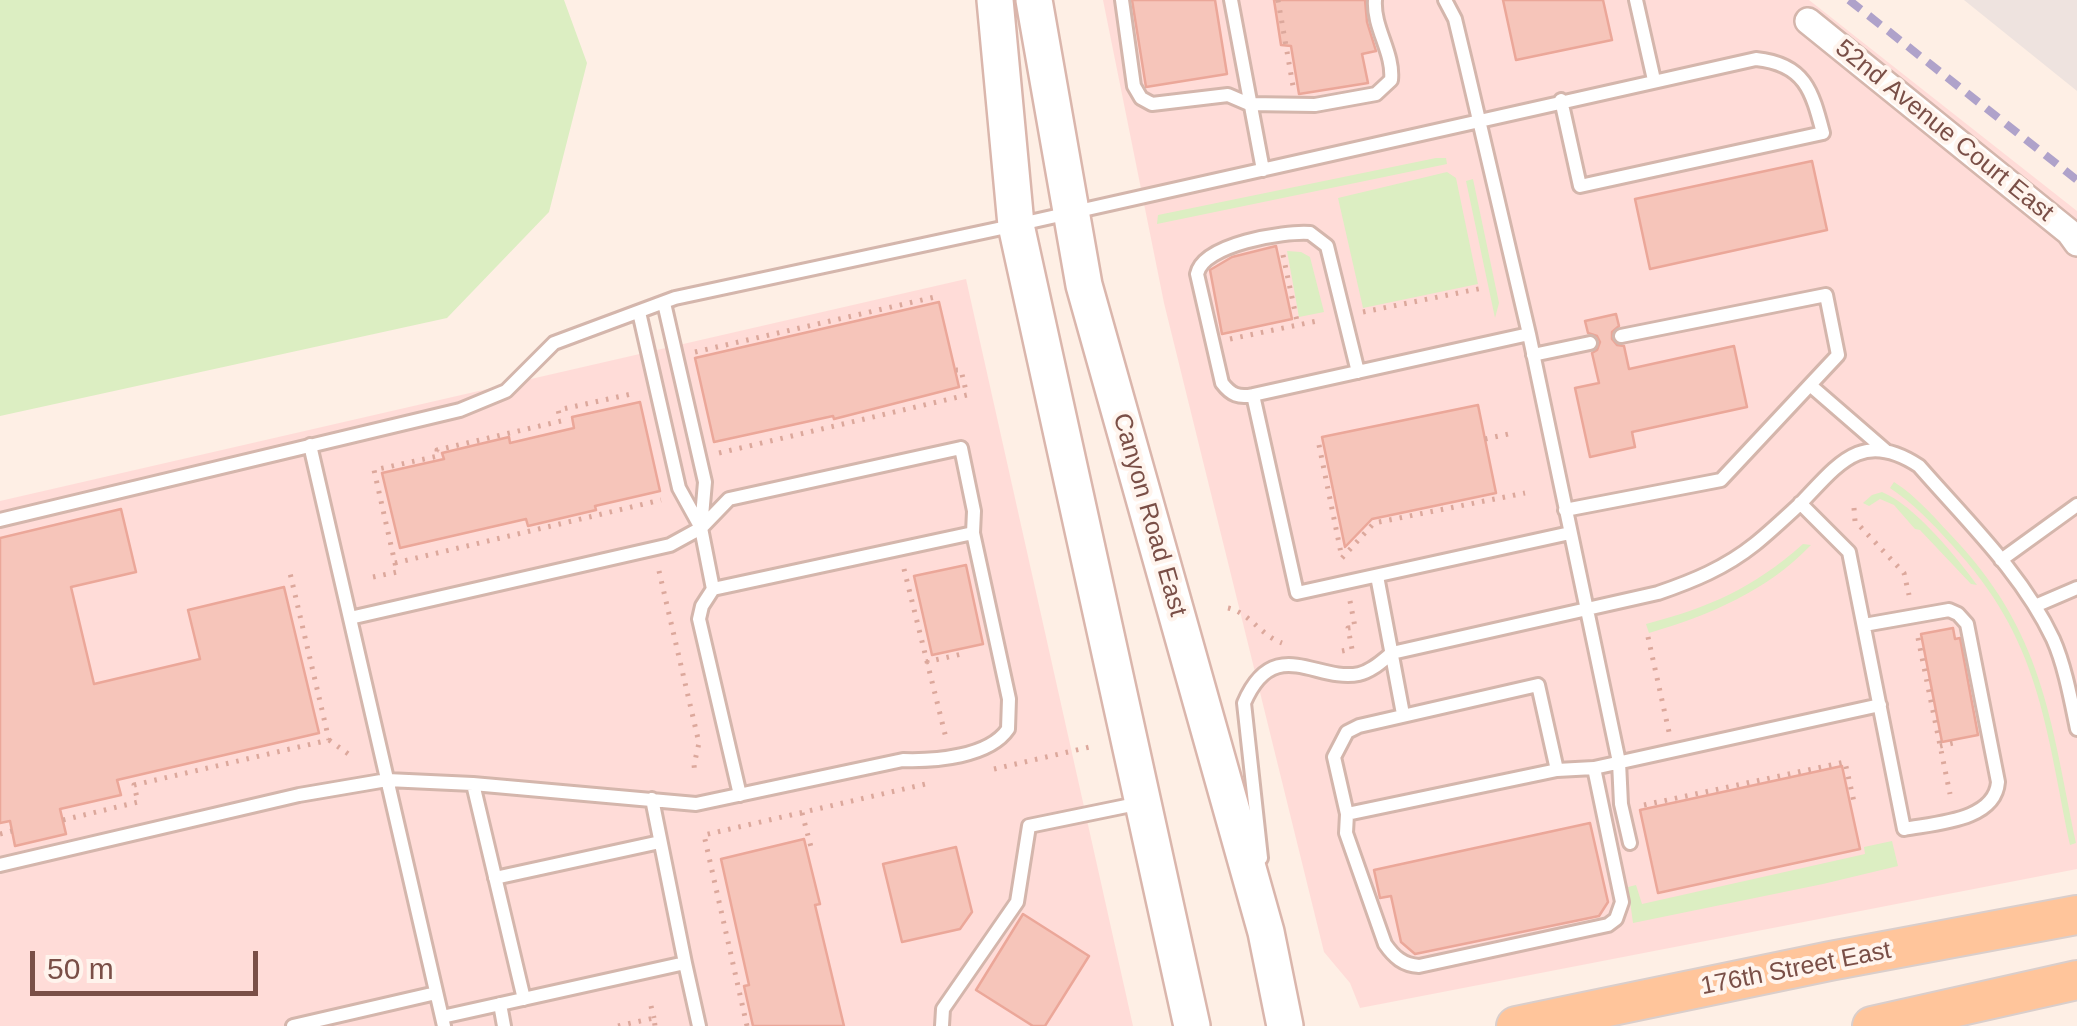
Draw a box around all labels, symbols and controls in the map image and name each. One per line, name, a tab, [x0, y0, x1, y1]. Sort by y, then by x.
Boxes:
street label: 52nd Avenue Court East	[1829, 34, 2059, 228]
street label: Canyon Road East	[1106, 410, 1192, 620]
scale bar	[35, 931, 262, 993]
street label: 176th Street East	[1698, 936, 1894, 1002]
text: 50 m	[47, 952, 114, 985]

